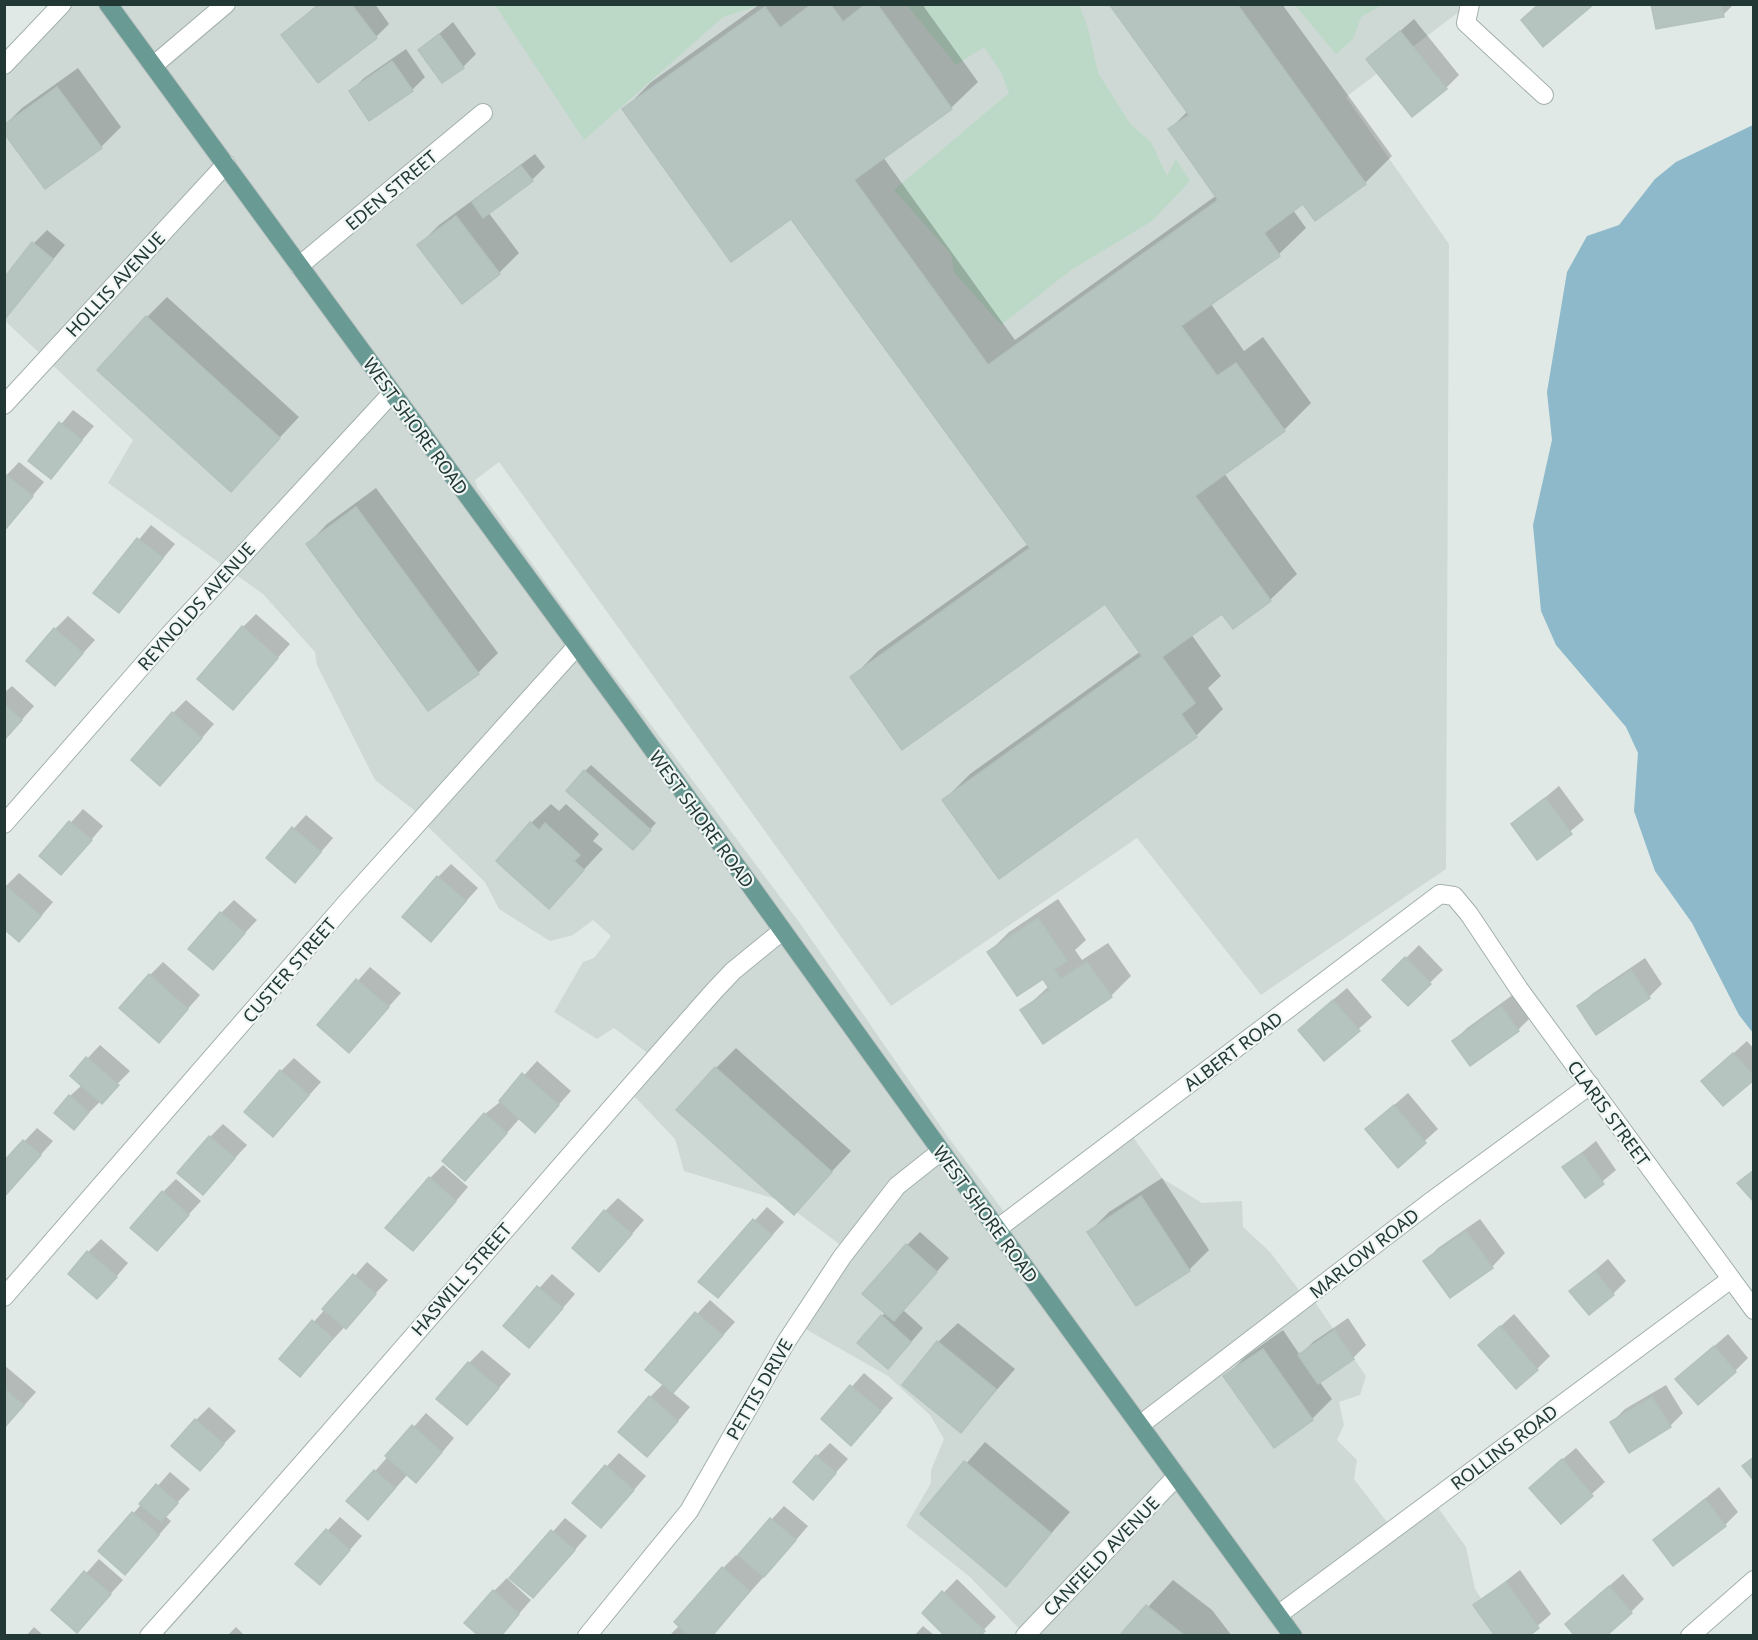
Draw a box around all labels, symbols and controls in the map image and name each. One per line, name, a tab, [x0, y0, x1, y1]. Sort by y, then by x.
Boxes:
street label: EDEN STREET	[340, 145, 442, 235]
street label: HOLLIS AVENUE	[60, 226, 170, 342]
street label: WEST SHORE ROAD	[358, 353, 474, 499]
street label: REYNOLDS AVENUE	[132, 537, 260, 675]
street label: WEST SHORE ROAD	[644, 746, 760, 892]
street label: CUSTER STREET	[237, 913, 341, 1027]
street label: ALBERT ROAD	[1179, 1006, 1287, 1096]
street label: CLARIS STREET	[1562, 1055, 1656, 1171]
street label: WEST SHORE ROAD	[928, 1141, 1044, 1287]
street label: MARLOW ROAD	[1304, 1203, 1424, 1303]
street label: HASWILL STREET	[405, 1217, 517, 1341]
street label: PETTIS DRIVE	[720, 1334, 798, 1444]
street label: ROLLINS ROAD	[1446, 1399, 1562, 1495]
street label: CANFIELD AVENUE	[1038, 1491, 1164, 1621]

